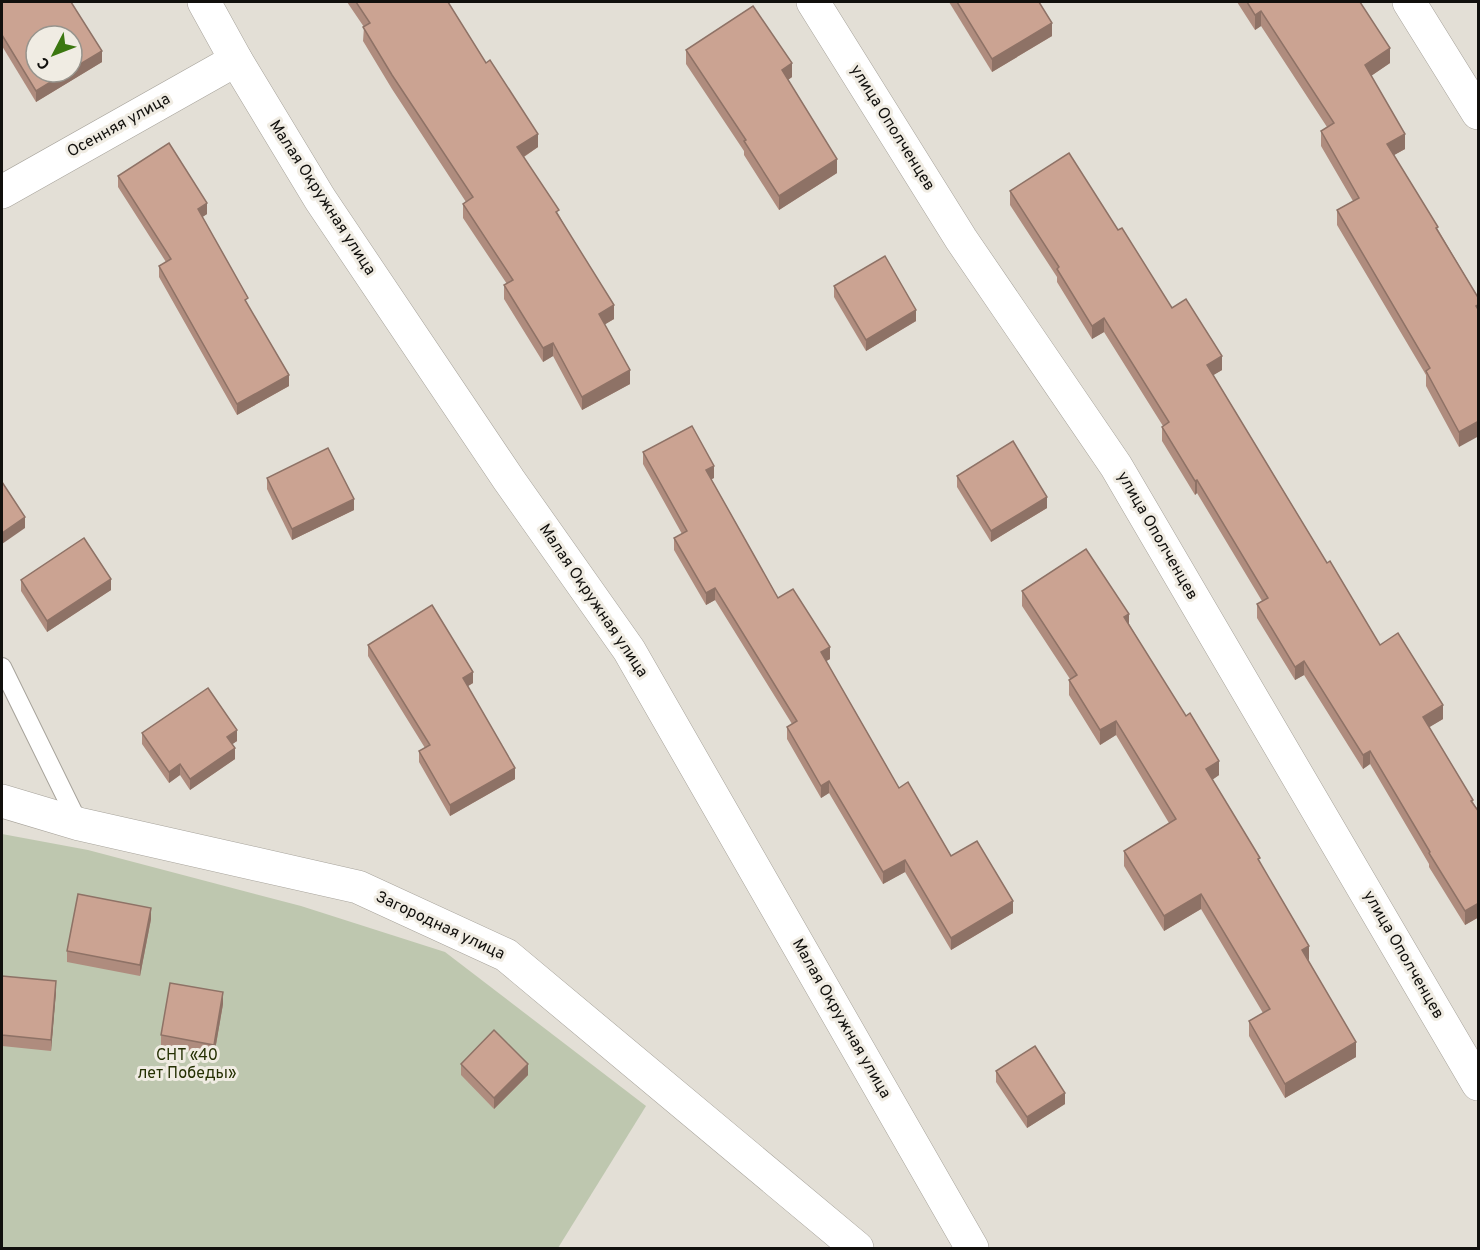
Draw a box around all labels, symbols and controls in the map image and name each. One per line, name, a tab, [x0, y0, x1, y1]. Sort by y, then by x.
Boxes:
north arrow	[24, 24, 84, 84]
text: С	[33, 52, 55, 73]
street label: улица Ополченцев	[845, 61, 939, 195]
street label: Осенняя улица	[64, 89, 174, 163]
street label: Малая Окружная улица	[264, 117, 380, 279]
street label: улица Ополченцев	[1112, 468, 1202, 604]
street label: Малая Окружная улица	[534, 520, 652, 682]
street label: Загородная улица	[372, 887, 508, 965]
street label: улица Ополченцев	[1358, 887, 1448, 1023]
street label: Малая Окружная улица	[787, 936, 895, 1102]
park label: СНТ «40 лет Победы»	[137, 1046, 237, 1084]

